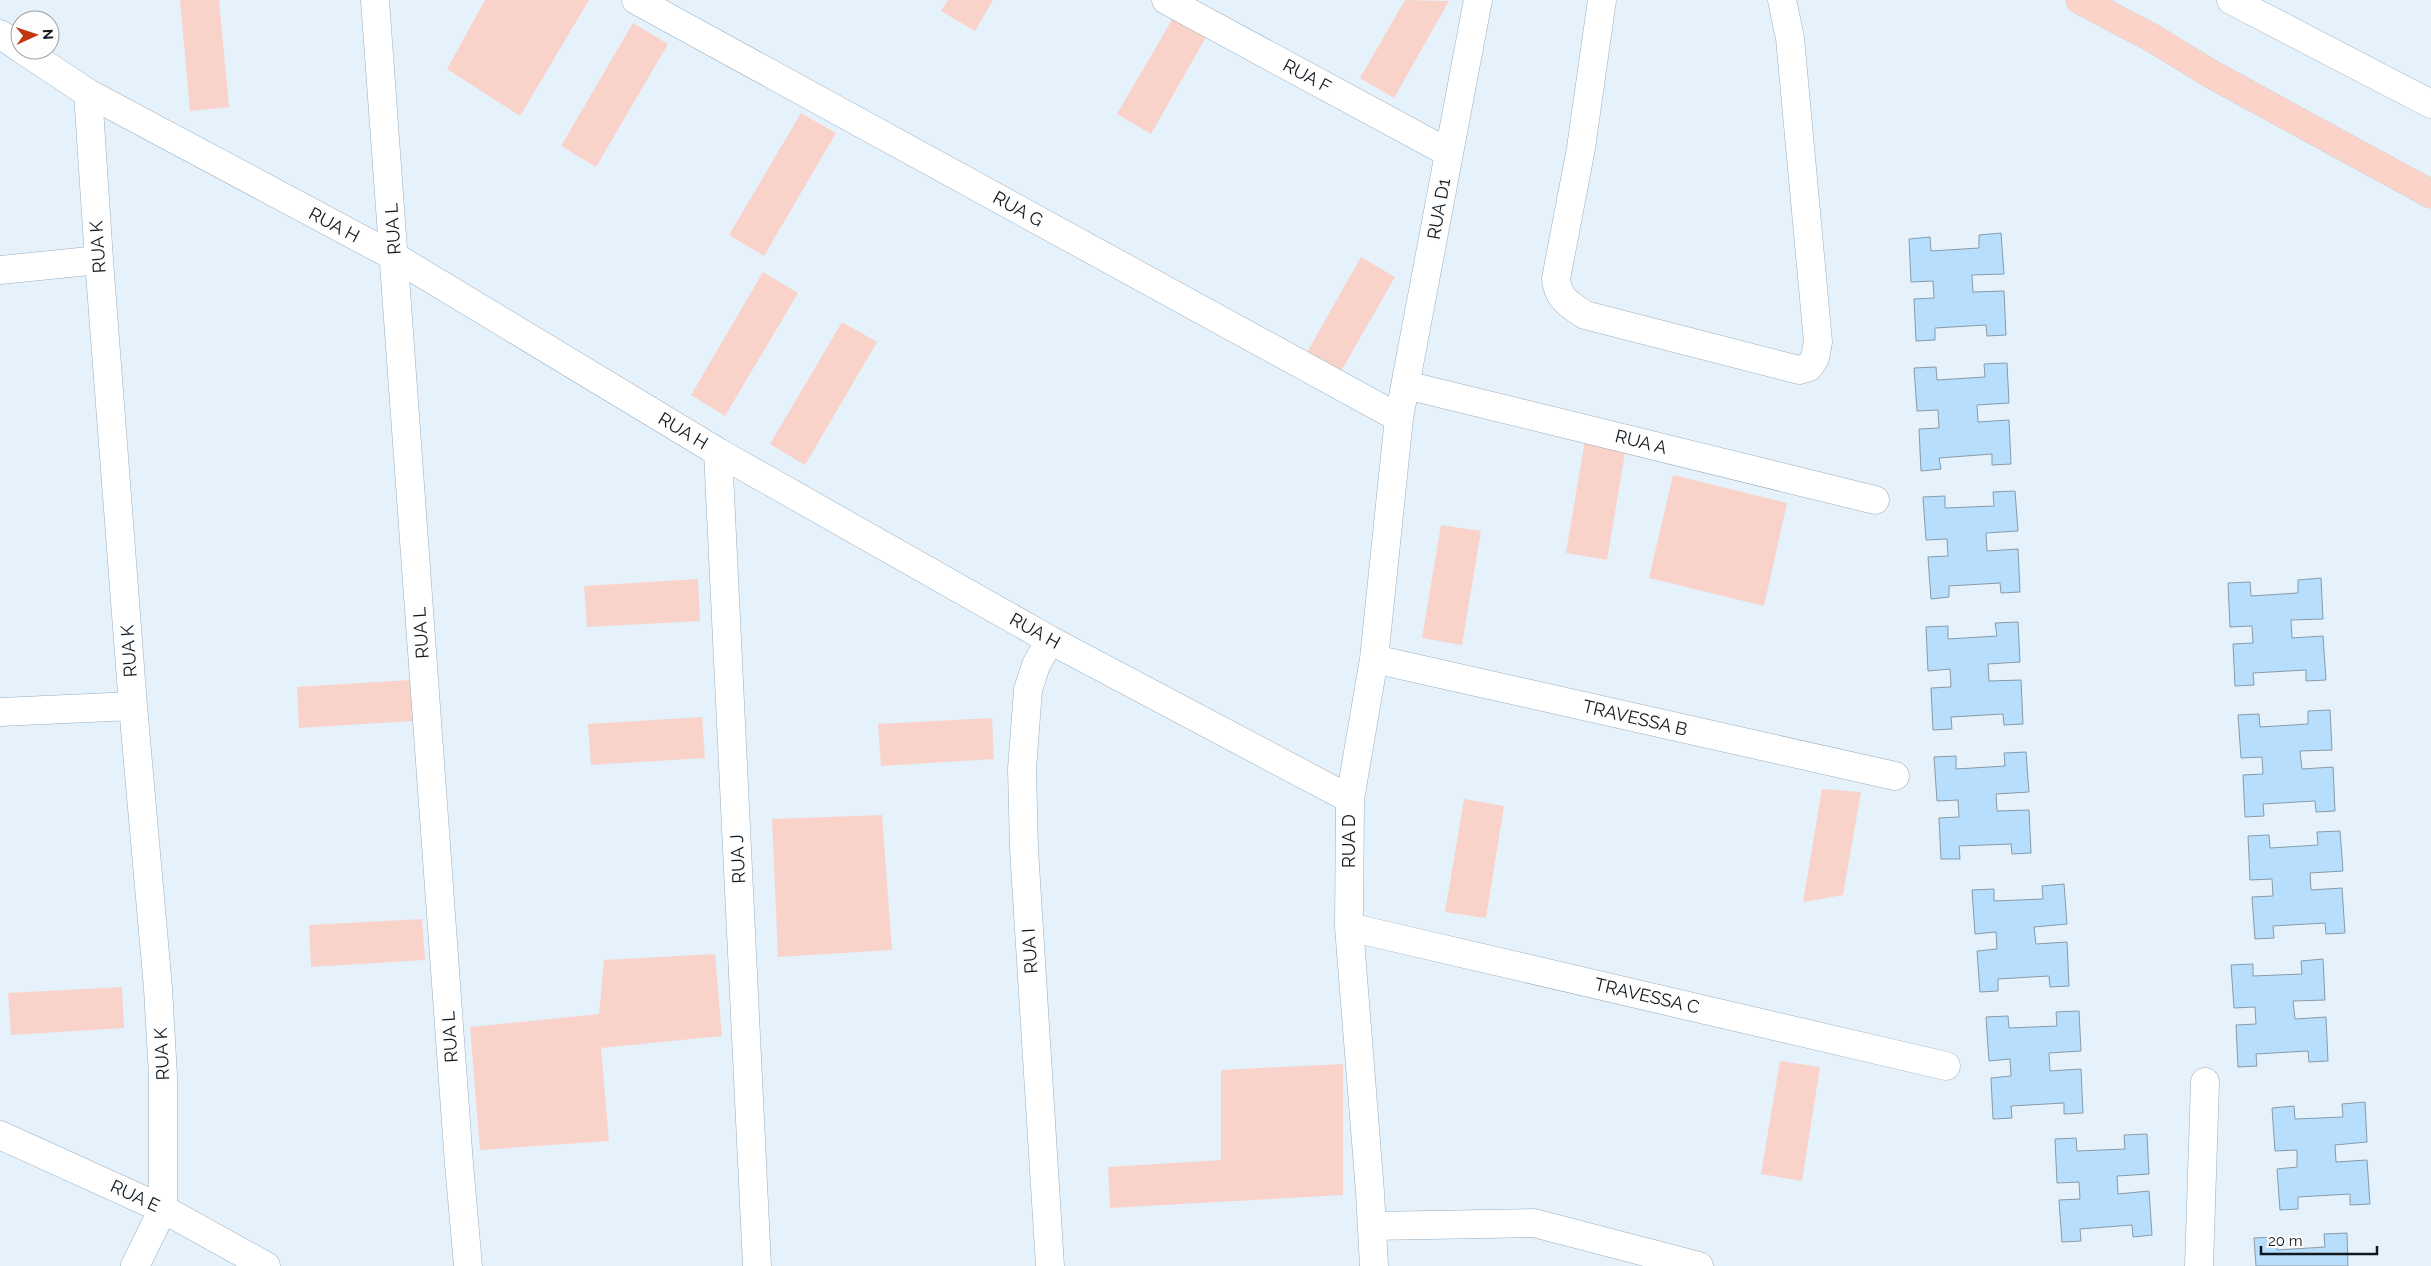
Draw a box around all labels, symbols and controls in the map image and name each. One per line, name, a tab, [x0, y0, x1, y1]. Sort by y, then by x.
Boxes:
north arrow	[10, 10, 60, 60]
text: N	[40, 29, 56, 40]
street label: RUA F	[1280, 54, 1335, 97]
street label: RUA D1	[1423, 176, 1454, 241]
street label: RUA G	[990, 186, 1047, 231]
street label: RUA L	[380, 202, 405, 255]
street label: RUA H	[305, 203, 363, 247]
street label: RUA K	[85, 220, 110, 274]
street label: RUA H	[655, 408, 712, 454]
street label: RUA A	[1613, 425, 1669, 458]
street label: RUA L	[408, 606, 433, 659]
street label: RUA H	[1006, 608, 1064, 653]
street label: RUA K	[116, 624, 141, 678]
street label: TRAVESSA B	[1581, 695, 1689, 740]
street label: RUA D	[1338, 814, 1359, 868]
street label: RUA J	[726, 834, 749, 884]
street label: RUA I	[1017, 928, 1042, 974]
street label: TRAVESSA C	[1593, 973, 1702, 1018]
street label: RUA L	[437, 1010, 462, 1063]
street label: RUA K	[150, 1027, 173, 1081]
street label: RUA E	[107, 1175, 163, 1216]
scale bar	[2261, 1224, 2377, 1256]
text: 20 m	[2268, 1232, 2303, 1250]

